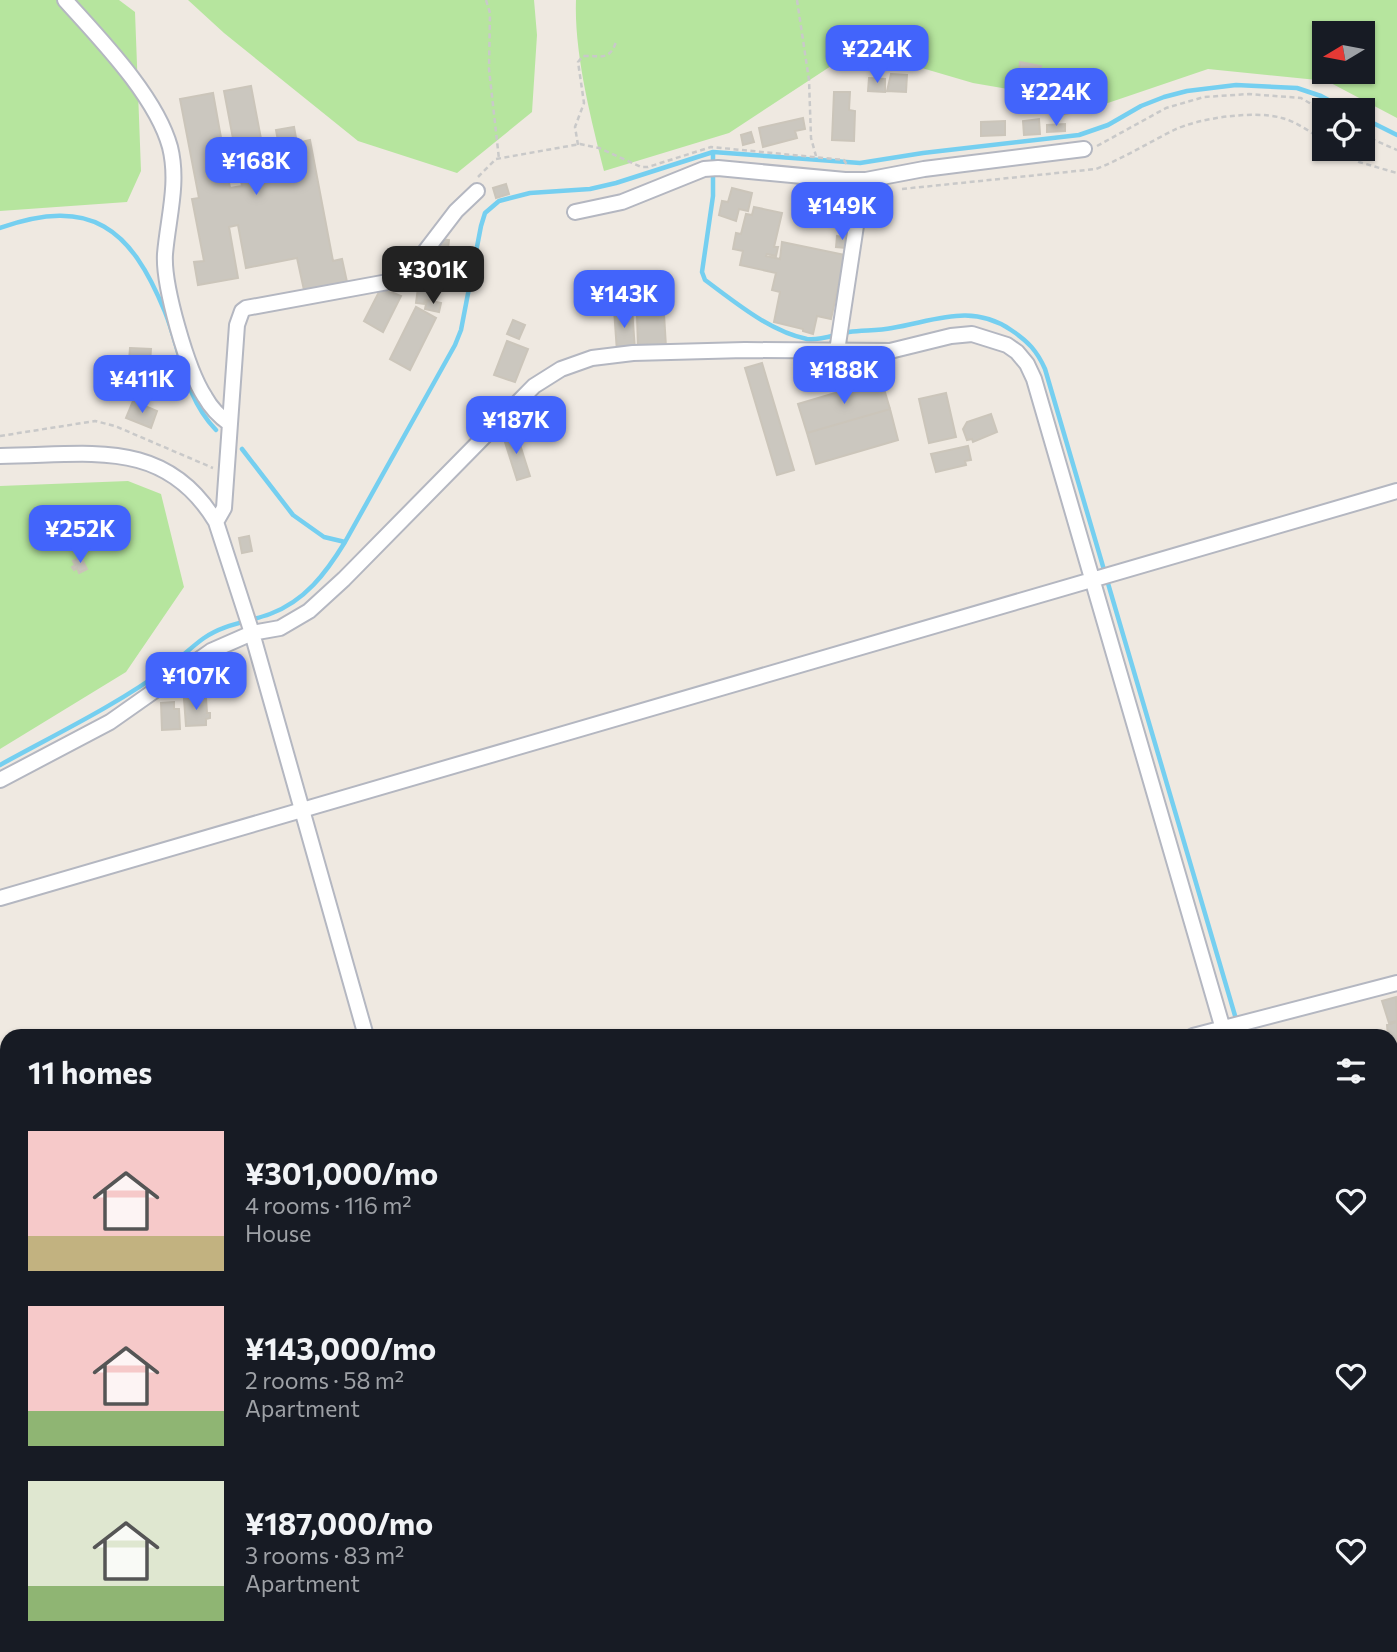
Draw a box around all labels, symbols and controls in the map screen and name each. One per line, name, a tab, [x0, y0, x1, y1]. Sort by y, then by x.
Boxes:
north arrow	[1312, 21, 1376, 84]
map controls	[1312, 21, 1375, 161]
pin: ¥224K	[828, 25, 926, 85]
text: ¥224K	[842, 34, 912, 62]
pin: ¥224K	[1007, 68, 1105, 128]
text: ¥224K	[1021, 77, 1091, 105]
button: locate	[1312, 98, 1375, 161]
pin: ¥168K	[207, 138, 305, 197]
text: ¥168K	[221, 146, 291, 174]
pin: ¥149K	[793, 182, 891, 242]
text: ¥149K	[807, 191, 877, 219]
pin: ¥301K	[384, 246, 482, 306]
text: ¥301K	[398, 255, 468, 283]
pin: ¥143K	[575, 270, 673, 330]
text: ¥143K	[590, 279, 658, 307]
pin: ¥188K	[795, 346, 893, 406]
text: ¥188K	[809, 355, 879, 383]
pin: ¥411K	[93, 356, 191, 415]
text: ¥411K	[109, 364, 175, 392]
pin: ¥187K	[467, 396, 565, 456]
text: ¥187K	[482, 405, 550, 433]
pin: ¥252K	[31, 505, 129, 565]
text: ¥252K	[45, 514, 115, 542]
pin: ¥107K	[147, 652, 245, 712]
text: ¥107K	[162, 661, 230, 689]
icon: filters	[1332, 1052, 1370, 1090]
text: 11 homes	[28, 1053, 152, 1090]
text: ¥301,000/mo	[245, 1154, 438, 1191]
icon: home	[84, 1159, 168, 1243]
icon: heart	[1332, 1182, 1370, 1220]
text: 4 rooms · 116 m²	[245, 1191, 412, 1219]
text: House	[245, 1219, 311, 1247]
text: ¥143,000/mo	[245, 1329, 436, 1366]
icon: home	[84, 1334, 168, 1418]
icon: heart	[1332, 1357, 1370, 1395]
text: 2 rooms · 58 m²	[245, 1366, 404, 1394]
text: Apartment	[245, 1394, 360, 1422]
text: ¥187,000/mo	[245, 1504, 433, 1541]
icon: home	[84, 1509, 168, 1593]
icon: heart	[1332, 1532, 1370, 1570]
text: 3 rooms · 83 m²	[245, 1541, 404, 1569]
text: Apartment	[245, 1569, 360, 1597]

